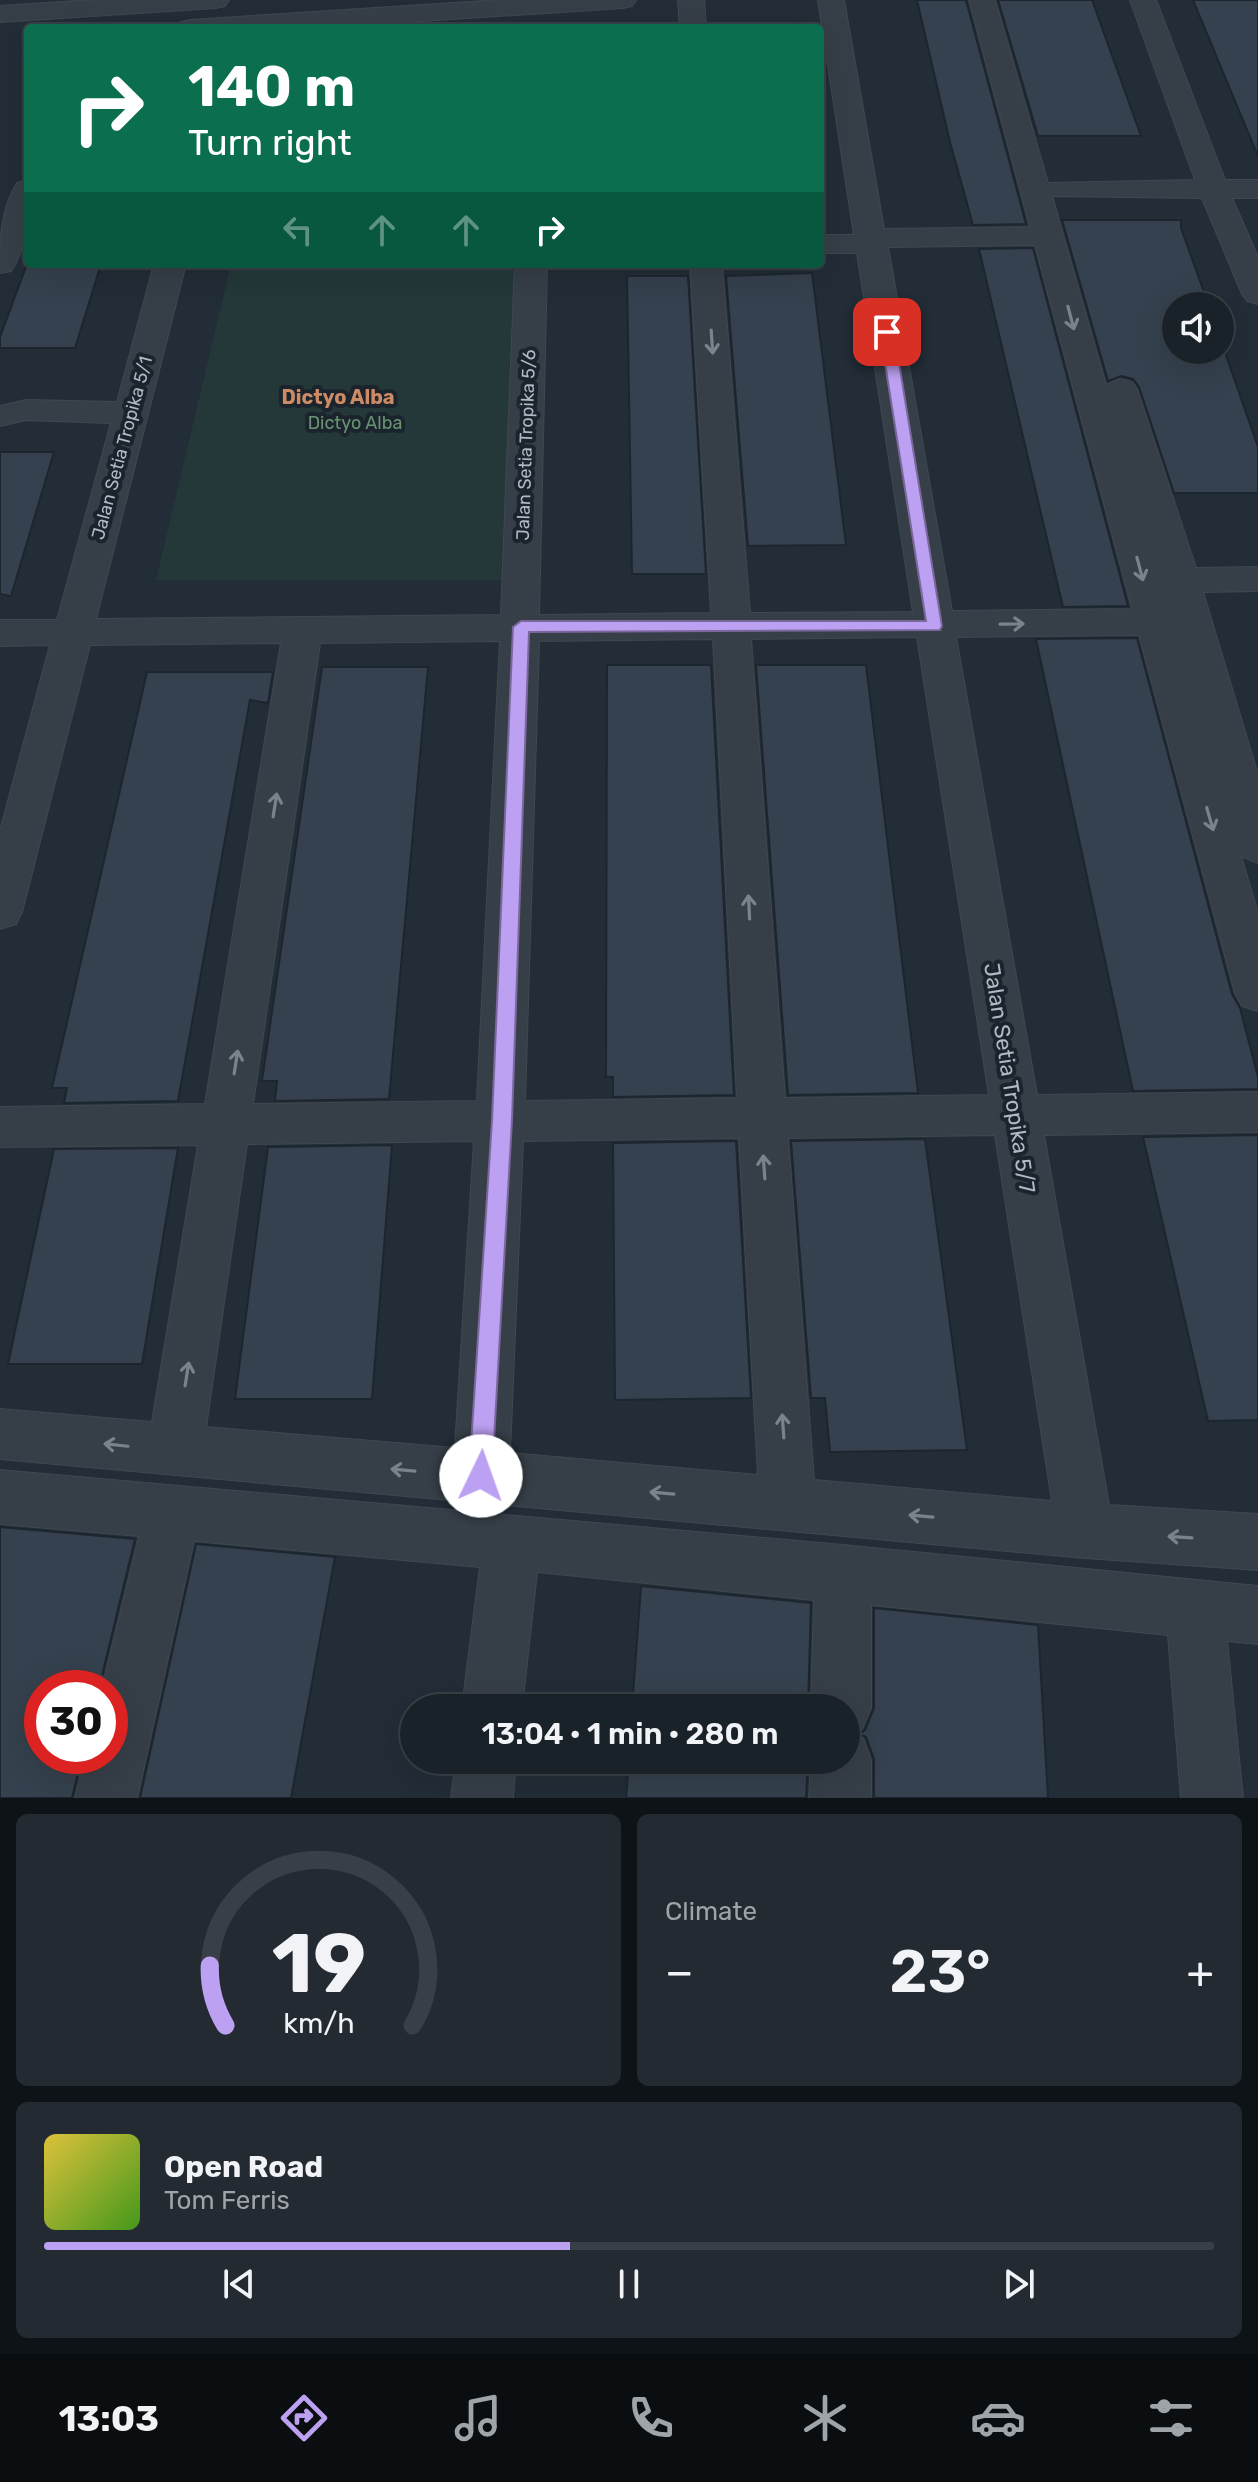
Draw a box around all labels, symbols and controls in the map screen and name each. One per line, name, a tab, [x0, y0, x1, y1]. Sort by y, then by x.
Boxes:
text: 140 m	[188, 54, 355, 120]
icon: right	[56, 56, 160, 160]
text: Turn right	[188, 121, 352, 164]
icon: left	[276, 208, 320, 252]
icon: ahead	[360, 208, 404, 252]
icon: ahead	[444, 208, 488, 252]
icon: right	[528, 208, 572, 252]
map controls	[1162, 292, 1234, 364]
button: sound	[1162, 292, 1234, 364]
pin	[853, 298, 921, 366]
one-way arrow	[1064, 304, 1079, 330]
icon: arrive	[865, 310, 909, 354]
one-way arrow	[705, 328, 720, 355]
street label: Jalan Setia Tropika 5/6	[512, 349, 540, 541]
street label: Jalan Setia Tropika 5/1	[87, 354, 157, 542]
district label: Dictyo Alba	[281, 385, 395, 409]
park label: Dictyo Alba	[308, 412, 402, 434]
one-way arrow	[1133, 555, 1148, 581]
one-way arrow	[998, 617, 1025, 632]
one-way arrow	[268, 793, 283, 818]
one-way arrow	[1203, 806, 1218, 832]
one-way arrow	[741, 894, 756, 921]
street label: Jalan Setia Tropika 5/7	[978, 961, 1041, 1195]
one-way arrow	[229, 1050, 244, 1075]
one-way arrow	[756, 1154, 771, 1181]
one-way arrow	[181, 1362, 196, 1387]
one-way arrow	[775, 1413, 790, 1440]
position arrow	[439, 1434, 523, 1518]
one-way arrow	[103, 1438, 130, 1453]
one-way arrow	[390, 1462, 417, 1477]
one-way arrow	[649, 1485, 676, 1500]
one-way arrow	[908, 1508, 935, 1523]
one-way arrow	[1167, 1529, 1194, 1544]
speed limit sign: 30	[24, 1670, 128, 1774]
text: 13:04 · 1 min · 280 m	[482, 1716, 778, 1752]
text: Climate	[665, 1896, 757, 1927]
text: 19	[271, 1914, 366, 2013]
text: 23°	[890, 1936, 991, 2007]
text: −	[665, 1946, 694, 1998]
text: +	[1187, 1946, 1214, 1998]
text: km/h	[283, 2006, 354, 2040]
text: Open Road	[164, 2149, 323, 2185]
text: Tom Ferris	[164, 2185, 290, 2216]
icon: previous	[217, 2262, 261, 2306]
icon: pause	[607, 2262, 651, 2306]
icon: next	[997, 2262, 1041, 2306]
icon: directions	[276, 2390, 332, 2446]
icon: music	[450, 2390, 506, 2446]
icon: phone	[623, 2390, 679, 2446]
icon: climate	[797, 2390, 853, 2446]
icon: car	[970, 2390, 1026, 2446]
icon: filters	[1143, 2390, 1199, 2446]
text: 13:03	[59, 2397, 159, 2440]

